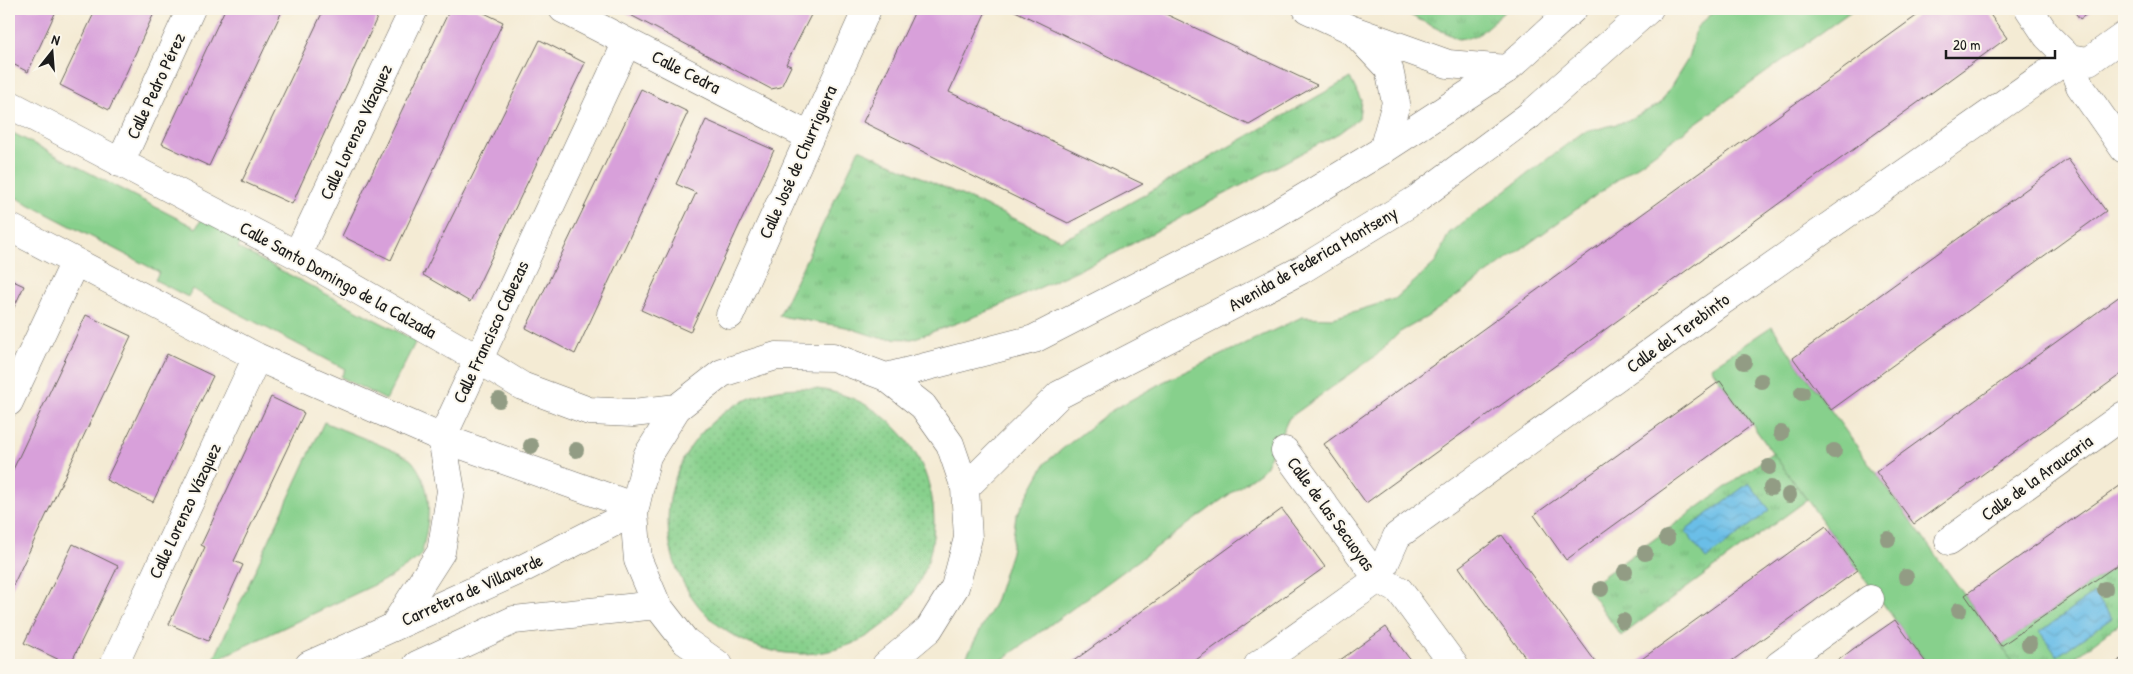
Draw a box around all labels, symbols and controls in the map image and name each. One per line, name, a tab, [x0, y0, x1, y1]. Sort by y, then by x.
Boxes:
north arrow	[28, 28, 78, 78]
street label: Calle Pedro Pérez	[120, 28, 191, 143]
scale bar	[1946, 28, 2054, 60]
text: N	[50, 29, 63, 49]
text: 20 m	[1953, 34, 1980, 55]
street label: Calle Cedra	[648, 44, 725, 99]
street label: Calle Lorenzo Vázquez	[313, 60, 398, 203]
street label: Calle José de Churriguera	[752, 81, 843, 242]
street label: Avenida de Federica Montseny	[1224, 200, 1402, 317]
street label: Calle Santo Domingo de la Calzada	[235, 215, 441, 344]
street label: Calle Francisco Cabezas	[447, 256, 535, 407]
street label: Calle del Terebinto	[1621, 287, 1734, 379]
street label: Calle de la Araucaria	[1976, 429, 2098, 527]
street label: Calle Lorenzo Vázquez	[142, 439, 227, 582]
street label: Calle de las Secuoyas	[1281, 451, 1381, 576]
street label: Carretera de Villaverde	[397, 547, 546, 632]

